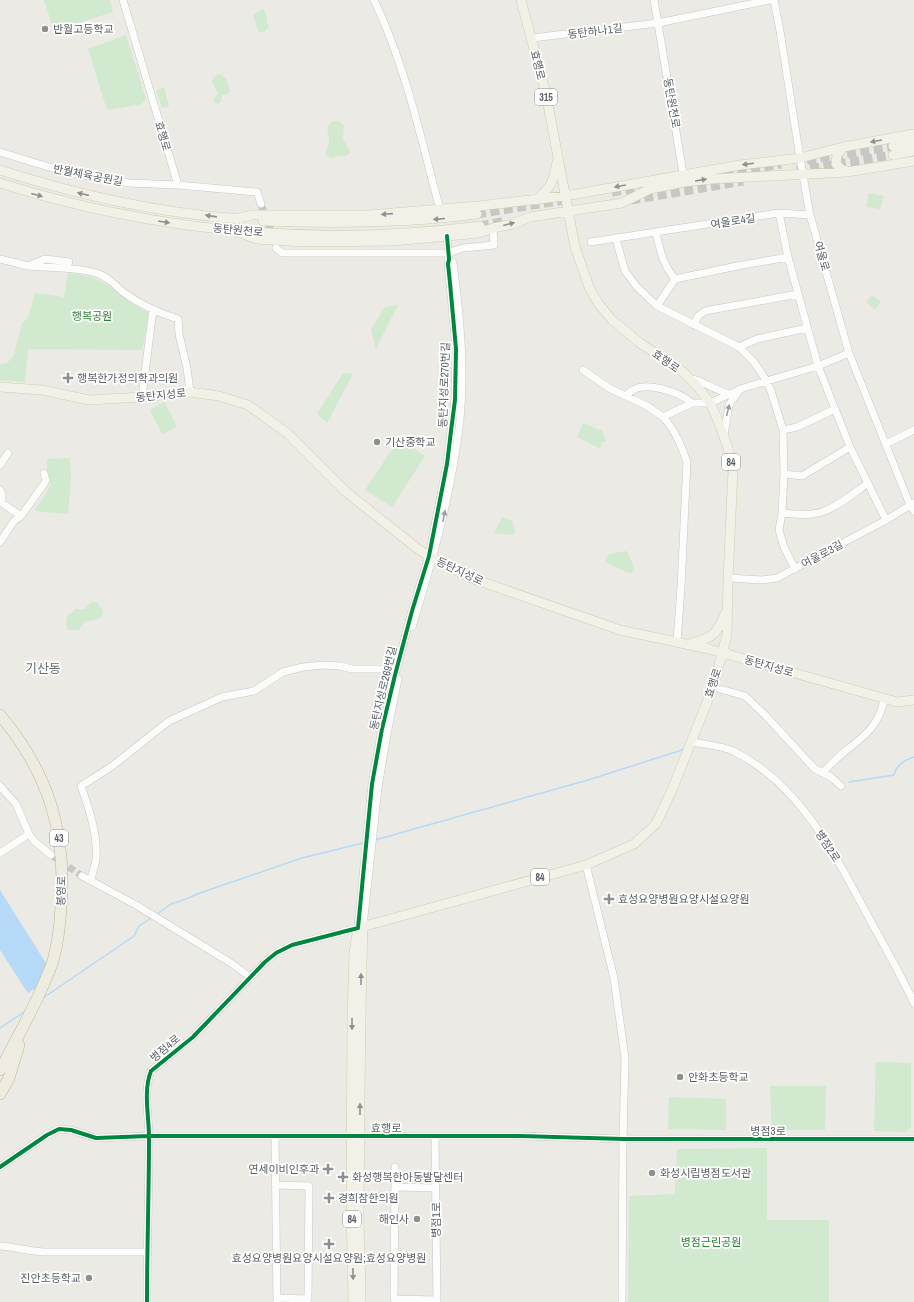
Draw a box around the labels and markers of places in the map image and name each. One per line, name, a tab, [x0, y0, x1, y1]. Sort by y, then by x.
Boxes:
place label: 반월고등학교	[53, 22, 114, 36]
marker: 반월고등학교	[40, 24, 50, 34]
place label: 행복한가정의학과의원	[77, 371, 178, 385]
marker: 행복한가정의학과의원	[62, 372, 74, 384]
place label: 기산중학교	[385, 435, 436, 449]
marker: 기산중학교	[372, 437, 382, 447]
place label: 효성요양병원요양시설요양원	[618, 892, 750, 906]
marker: 효성요양병원요양시설요양원	[603, 893, 615, 905]
place label: 안화초등학교	[688, 1070, 749, 1084]
marker: 안화초등학교	[675, 1072, 685, 1082]
place label: 연세이비인후과	[248, 1162, 319, 1176]
marker: 연세이비인후과	[322, 1163, 334, 1175]
place label: 화성시립병점도서관	[660, 1166, 751, 1180]
marker: 화성시립병점도서관	[647, 1168, 657, 1178]
place label: 화성행복한아동발달센터	[352, 1170, 463, 1184]
marker: 화성행복한아동발달센터	[337, 1171, 349, 1183]
place label: 경희참한의원	[338, 1191, 399, 1205]
marker: 경희참한의원	[323, 1192, 335, 1204]
place label: 해인사	[379, 1212, 409, 1226]
marker: 해인사	[412, 1214, 422, 1224]
marker: 효성요양병원요양시설요양원;효성요양병원	[323, 1238, 335, 1250]
place label: 효성요양병원요양시설요양원;효성요양병원	[232, 1251, 426, 1265]
place label: 진안초등학교	[20, 1271, 81, 1285]
marker: 진안초등학교	[84, 1273, 94, 1283]

